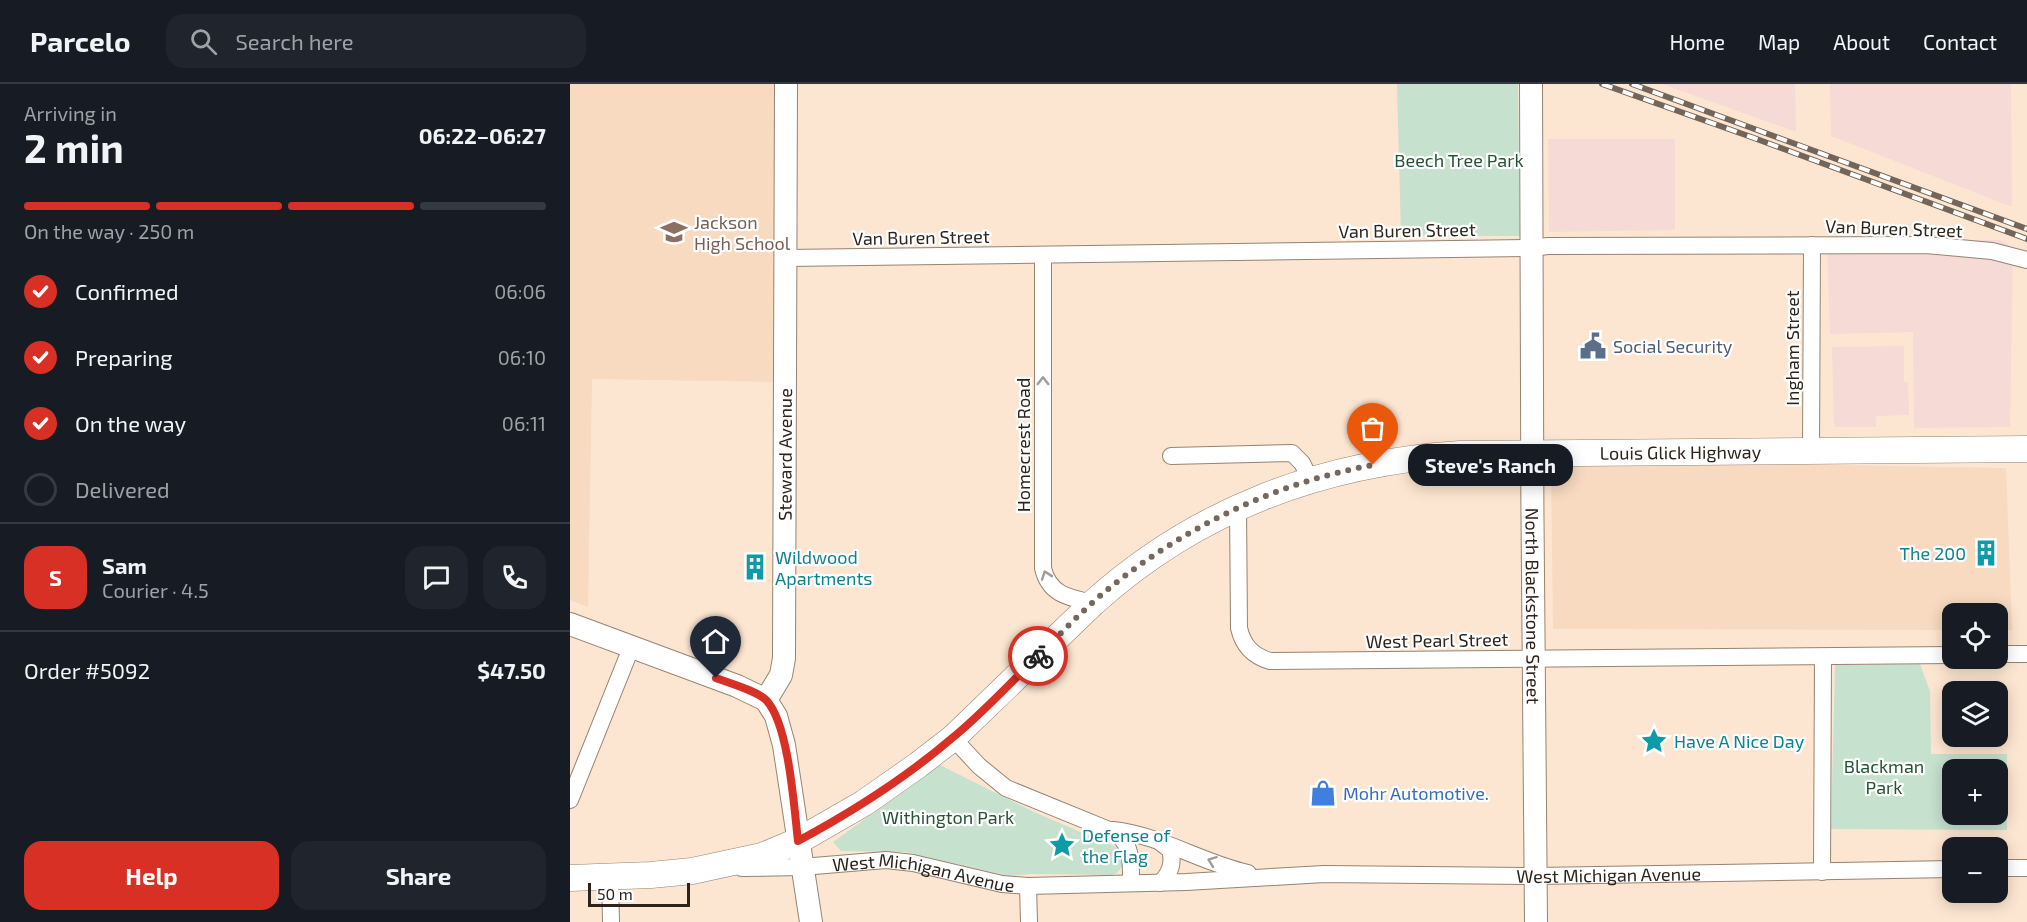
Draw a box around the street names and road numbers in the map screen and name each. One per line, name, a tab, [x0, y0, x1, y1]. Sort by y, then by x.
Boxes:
street label: Van Buren Street	[1825, 215, 1963, 241]
street label: Van Buren Street	[1338, 218, 1476, 242]
street label: Van Buren Street	[852, 225, 990, 249]
street label: Ingham Street	[1781, 290, 1803, 406]
street label: Homecrest Road	[1012, 378, 1034, 512]
street label: Steward Avenue	[773, 388, 796, 521]
street label: Louis Glick Highway	[1600, 440, 1762, 464]
street label: North Blackstone Street	[1521, 508, 1545, 704]
street label: West Pearl Street	[1365, 628, 1509, 652]
street label: West Michigan Avenue	[832, 848, 1015, 896]
street label: West Michigan Avenue	[1516, 862, 1701, 887]

